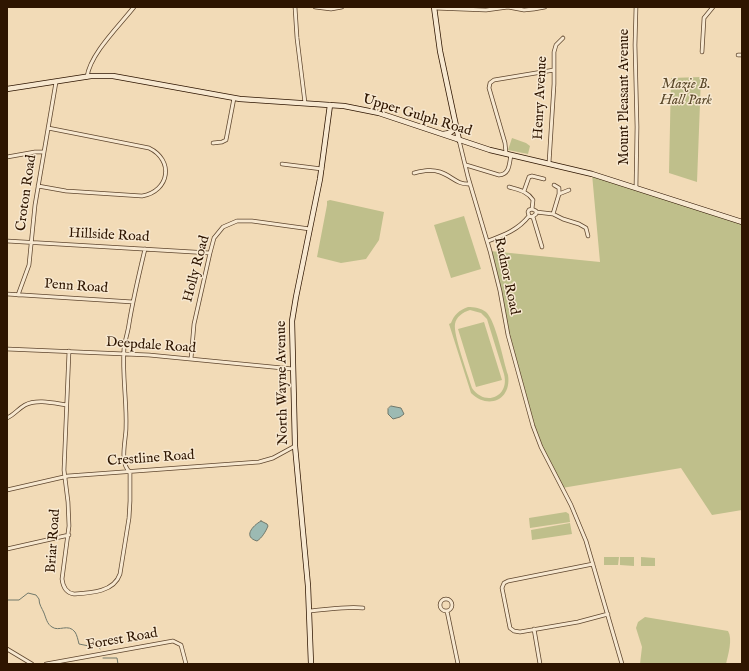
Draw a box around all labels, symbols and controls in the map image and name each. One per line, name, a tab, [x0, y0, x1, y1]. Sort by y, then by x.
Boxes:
street label: Mount Pleasant Avenue	[617, 29, 633, 165]
street label: Henry Avenue	[530, 56, 552, 140]
park label: Mazie B. Hall Park	[660, 77, 712, 110]
street label: Upper Gulph Road	[360, 91, 474, 141]
street label: Croton Road	[13, 154, 41, 232]
street label: Hillside Road	[68, 226, 150, 246]
street label: Holly Road	[180, 234, 214, 304]
street label: Radnor Road	[490, 236, 522, 316]
street label: Penn Road	[44, 276, 108, 298]
street label: North Wayne Avenue	[274, 321, 292, 445]
street label: Deepdale Road	[105, 334, 197, 358]
street label: Crestline Road	[107, 448, 195, 470]
street label: Briar Road	[43, 508, 65, 574]
street label: Forest Road	[85, 625, 159, 655]

